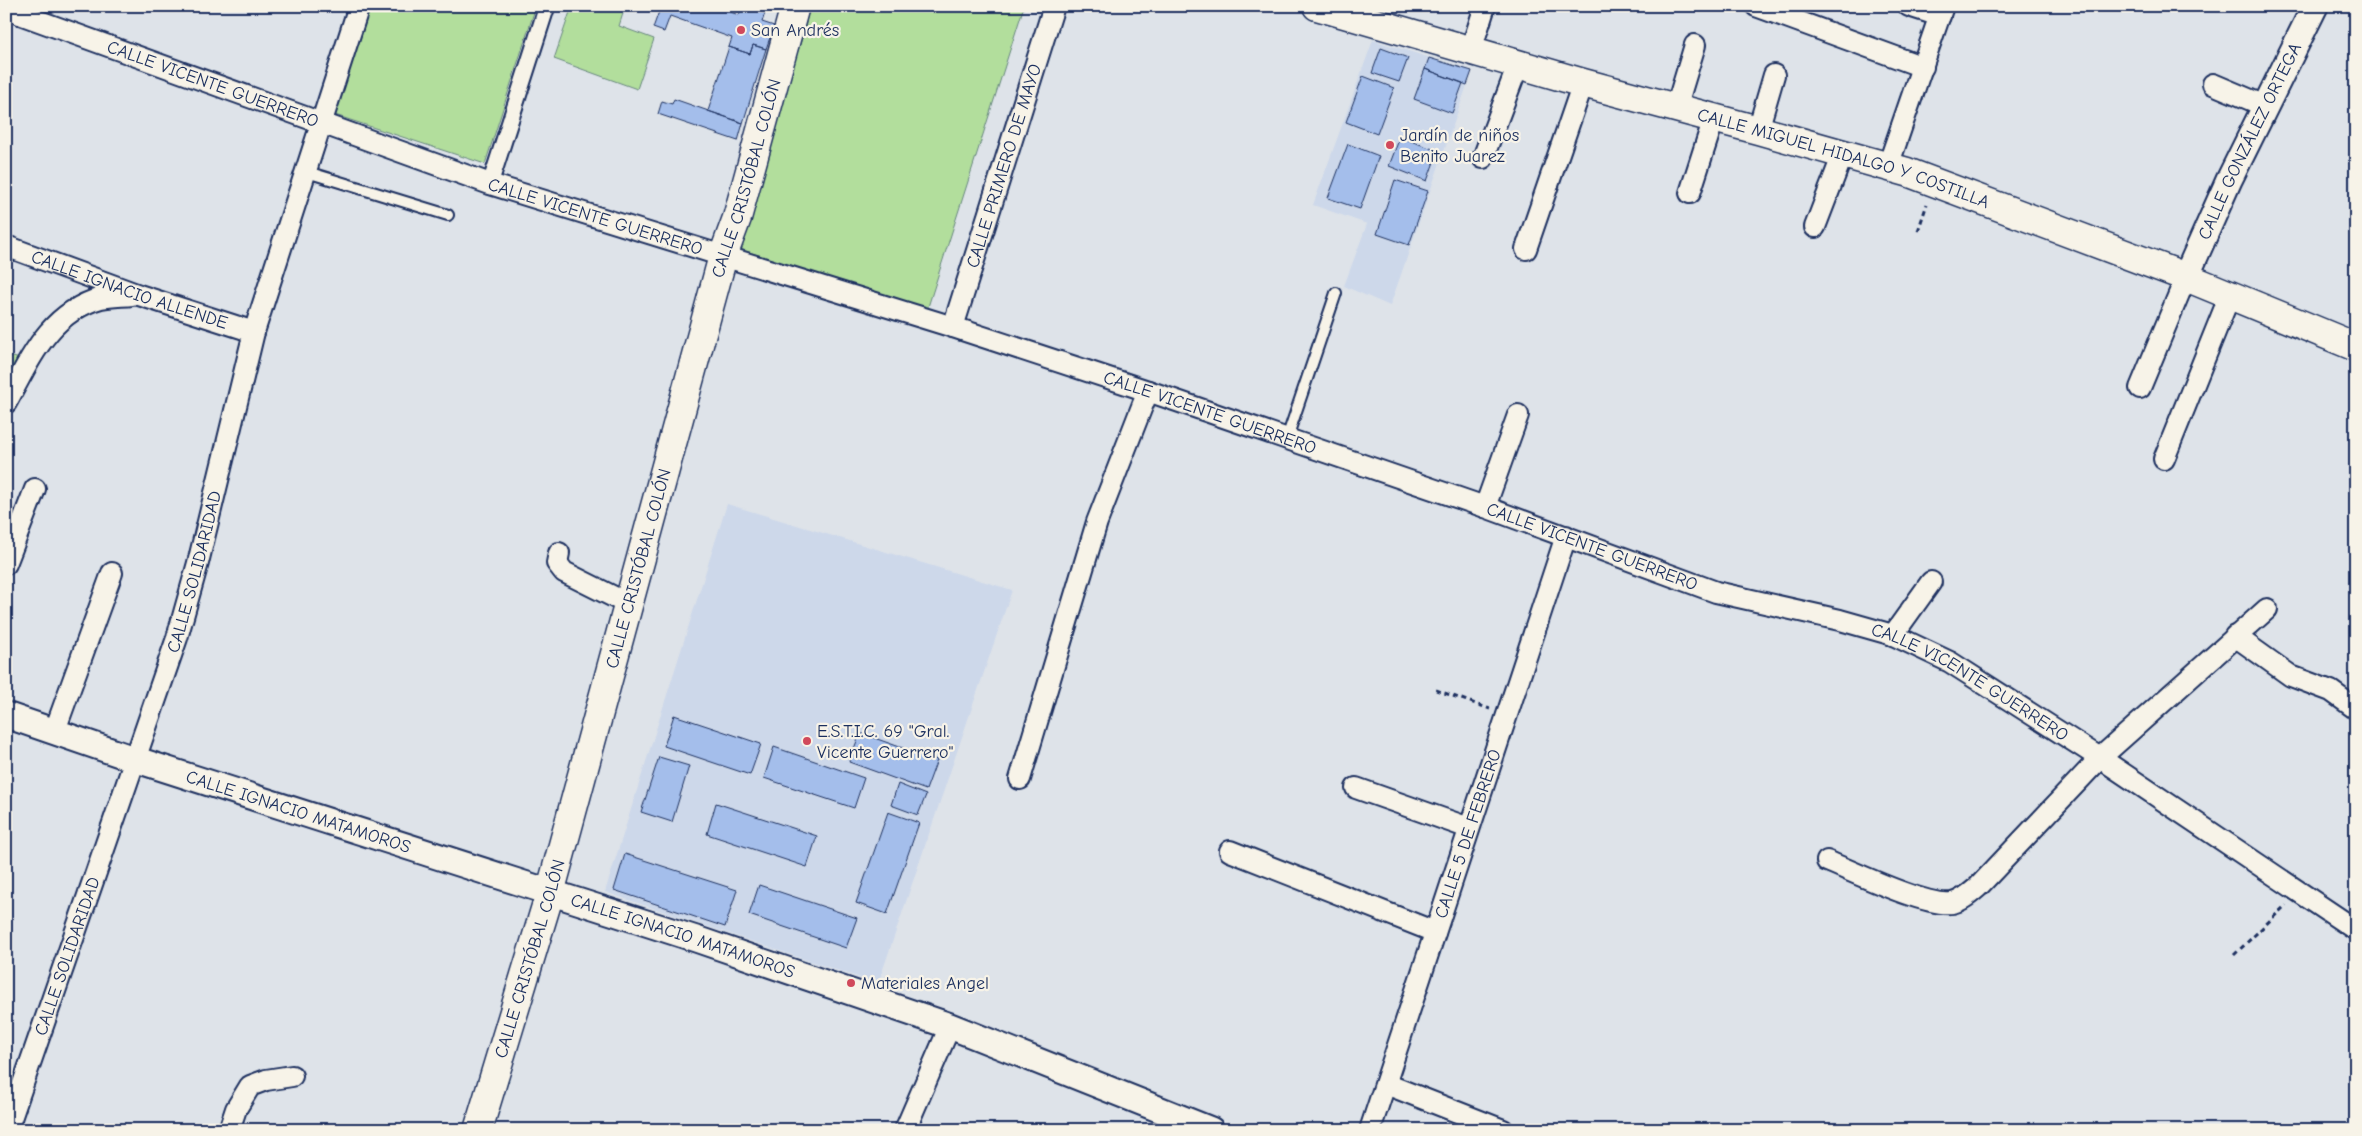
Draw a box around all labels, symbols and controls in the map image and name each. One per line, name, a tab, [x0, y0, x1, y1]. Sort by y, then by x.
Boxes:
place label: San Andrés	[751, 20, 839, 41]
marker: San Andrés	[735, 24, 747, 36]
street label: CALLE VICENTE GUERRERO	[104, 36, 321, 132]
street label: CALLE GONZÁLEZ ORTEGA	[2194, 39, 2306, 243]
street label: CALLE PRIMERO DE MAYO	[962, 61, 1046, 271]
street label: CALLE CRISTÓBAL COLÓN	[708, 77, 786, 280]
street label: CALLE MIGUEL HIDALGO Y COSTILLA	[1695, 104, 1992, 213]
place label: Jardín de niños Benito Juarez	[1400, 125, 1519, 167]
marker: Jardín de niños Benito Juarez	[1384, 139, 1396, 151]
street label: CALLE VICENTE GUERRERO	[485, 174, 705, 260]
street label: CALLE IGNACIO ALLENDE	[28, 246, 230, 334]
street label: CALLE VICENTE GUERRERO	[1101, 367, 1319, 459]
street label: CALLE CRISTÓBAL COLÓN	[601, 466, 676, 671]
street label: CALLE SOLIDARIDAD	[163, 489, 226, 656]
street label: CALLE VICENTE GUERRERO	[1483, 498, 1700, 595]
street label: CALLE VICENTE GUERRERO	[1869, 619, 2072, 746]
place label: E.S.T.I.C. 69 "Gral. Vicente Guerrero"	[817, 721, 953, 763]
marker: E.S.T.I.C. 69 "Gral. Vicente Guerrero"	[801, 735, 813, 747]
street label: CALLE 5 DE FEBRERO	[1431, 747, 1506, 921]
street label: CALLE IGNACIO MATAMOROS	[183, 766, 413, 858]
street label: CALLE CRISTÓBAL COLÓN	[490, 857, 570, 1061]
street label: CALLE SOLIDARIDAD	[30, 874, 105, 1038]
street label: CALLE IGNACIO MATAMOROS	[568, 890, 798, 983]
place label: Materiales Angel	[861, 973, 989, 994]
marker: Materiales Angel	[845, 977, 857, 989]

